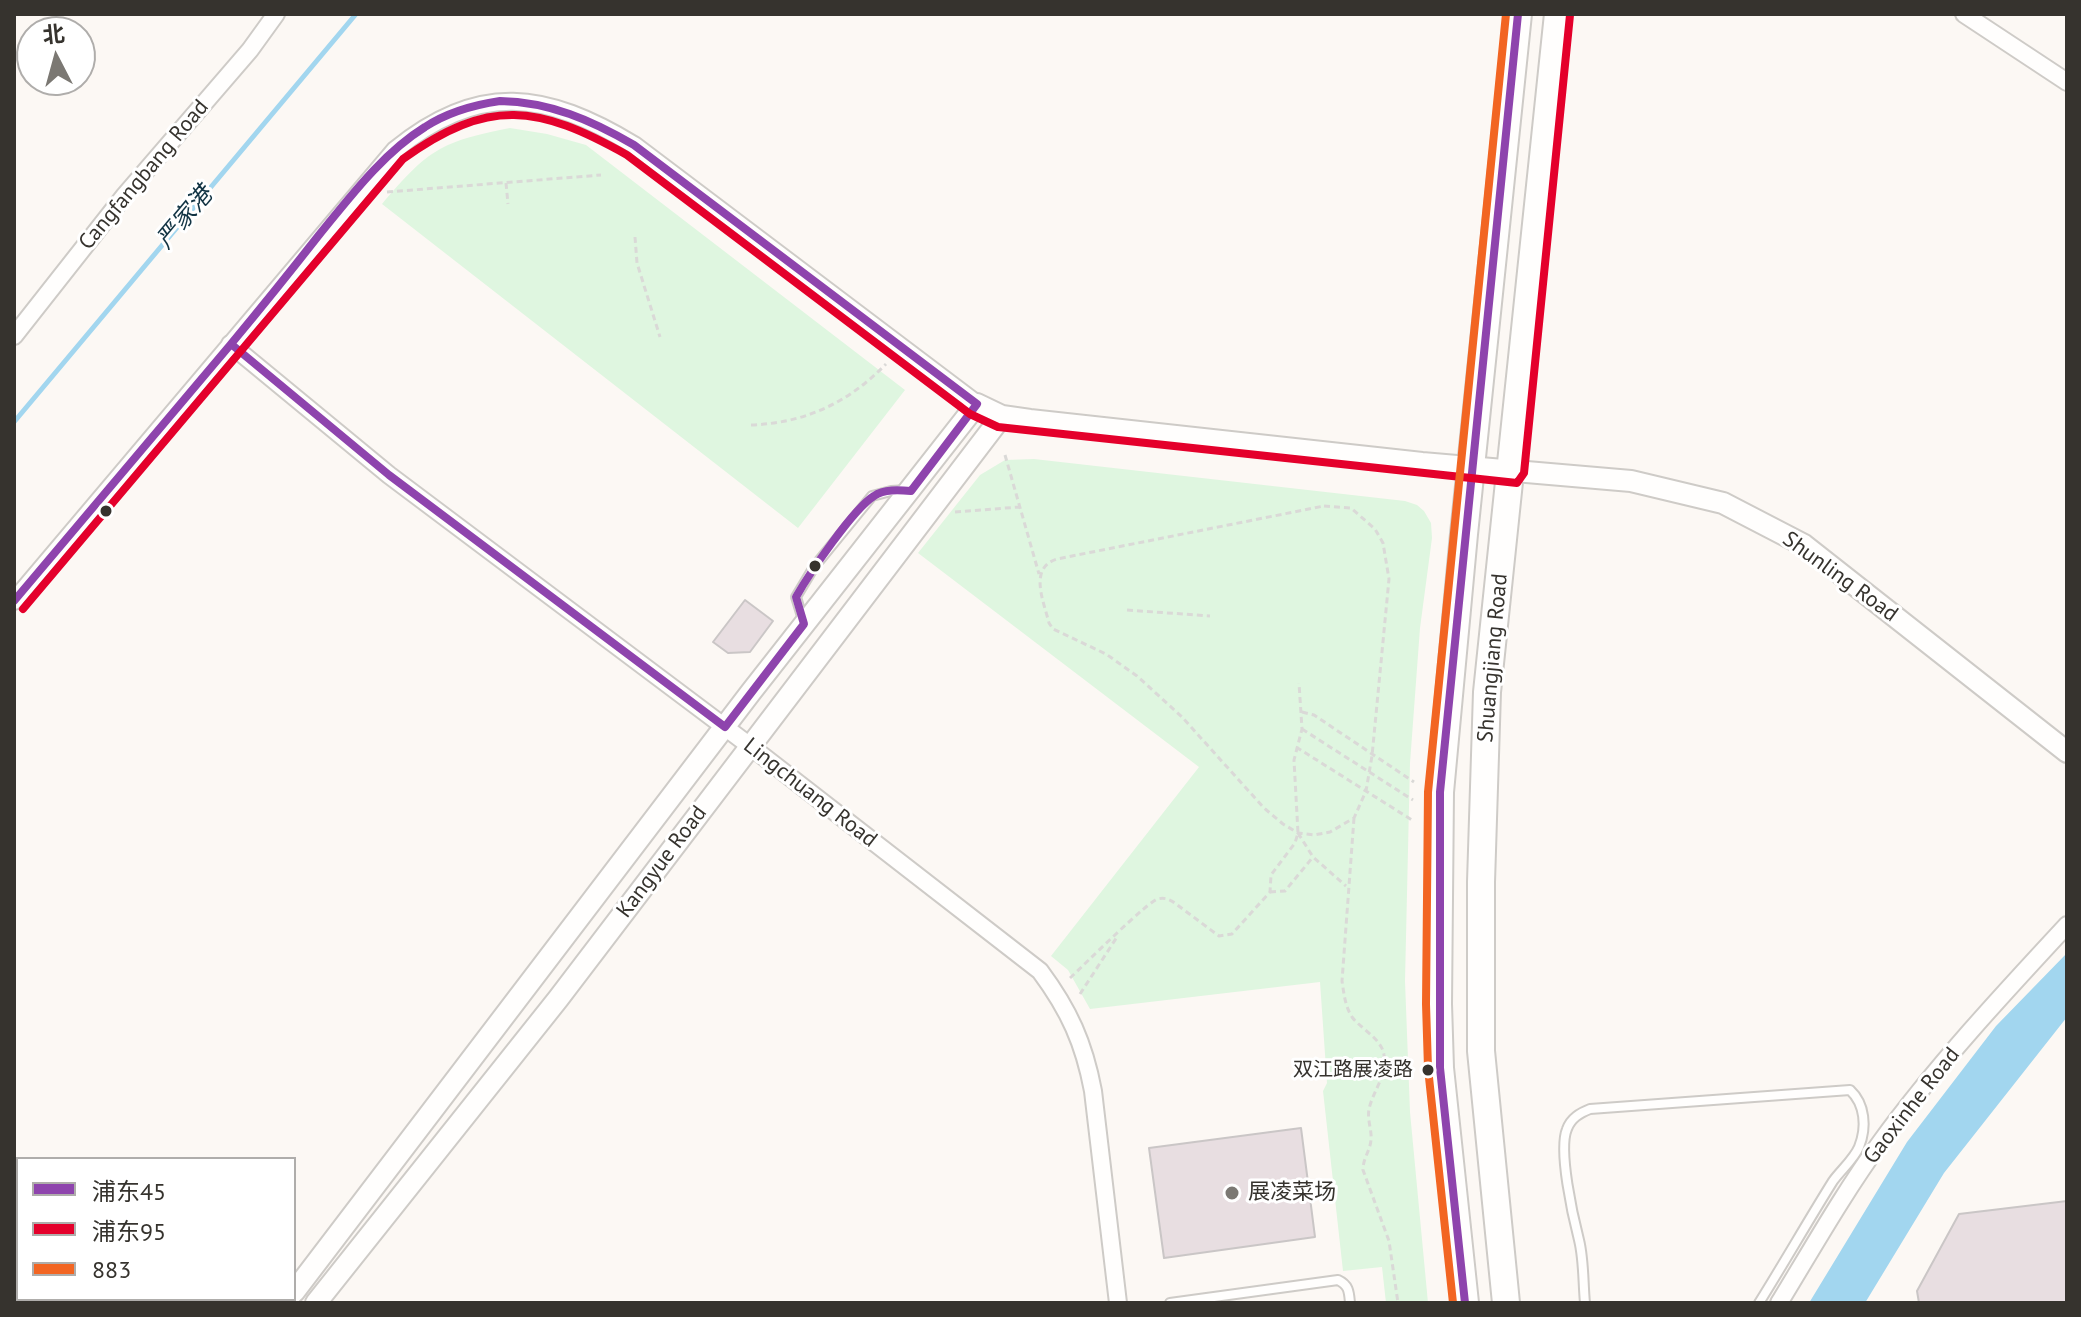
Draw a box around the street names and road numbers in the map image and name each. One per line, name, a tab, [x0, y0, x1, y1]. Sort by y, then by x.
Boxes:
street label: Cangfangbang Road	[74, 95, 214, 255]
street label: Shunling Road	[1777, 526, 1903, 628]
street label: Shuangjiang Road	[1472, 573, 1514, 743]
street label: Lingchuang Road	[738, 733, 882, 853]
street label: Kangyue Road	[611, 801, 713, 923]
street label: Gaoxinhe Road	[1858, 1042, 1966, 1170]

